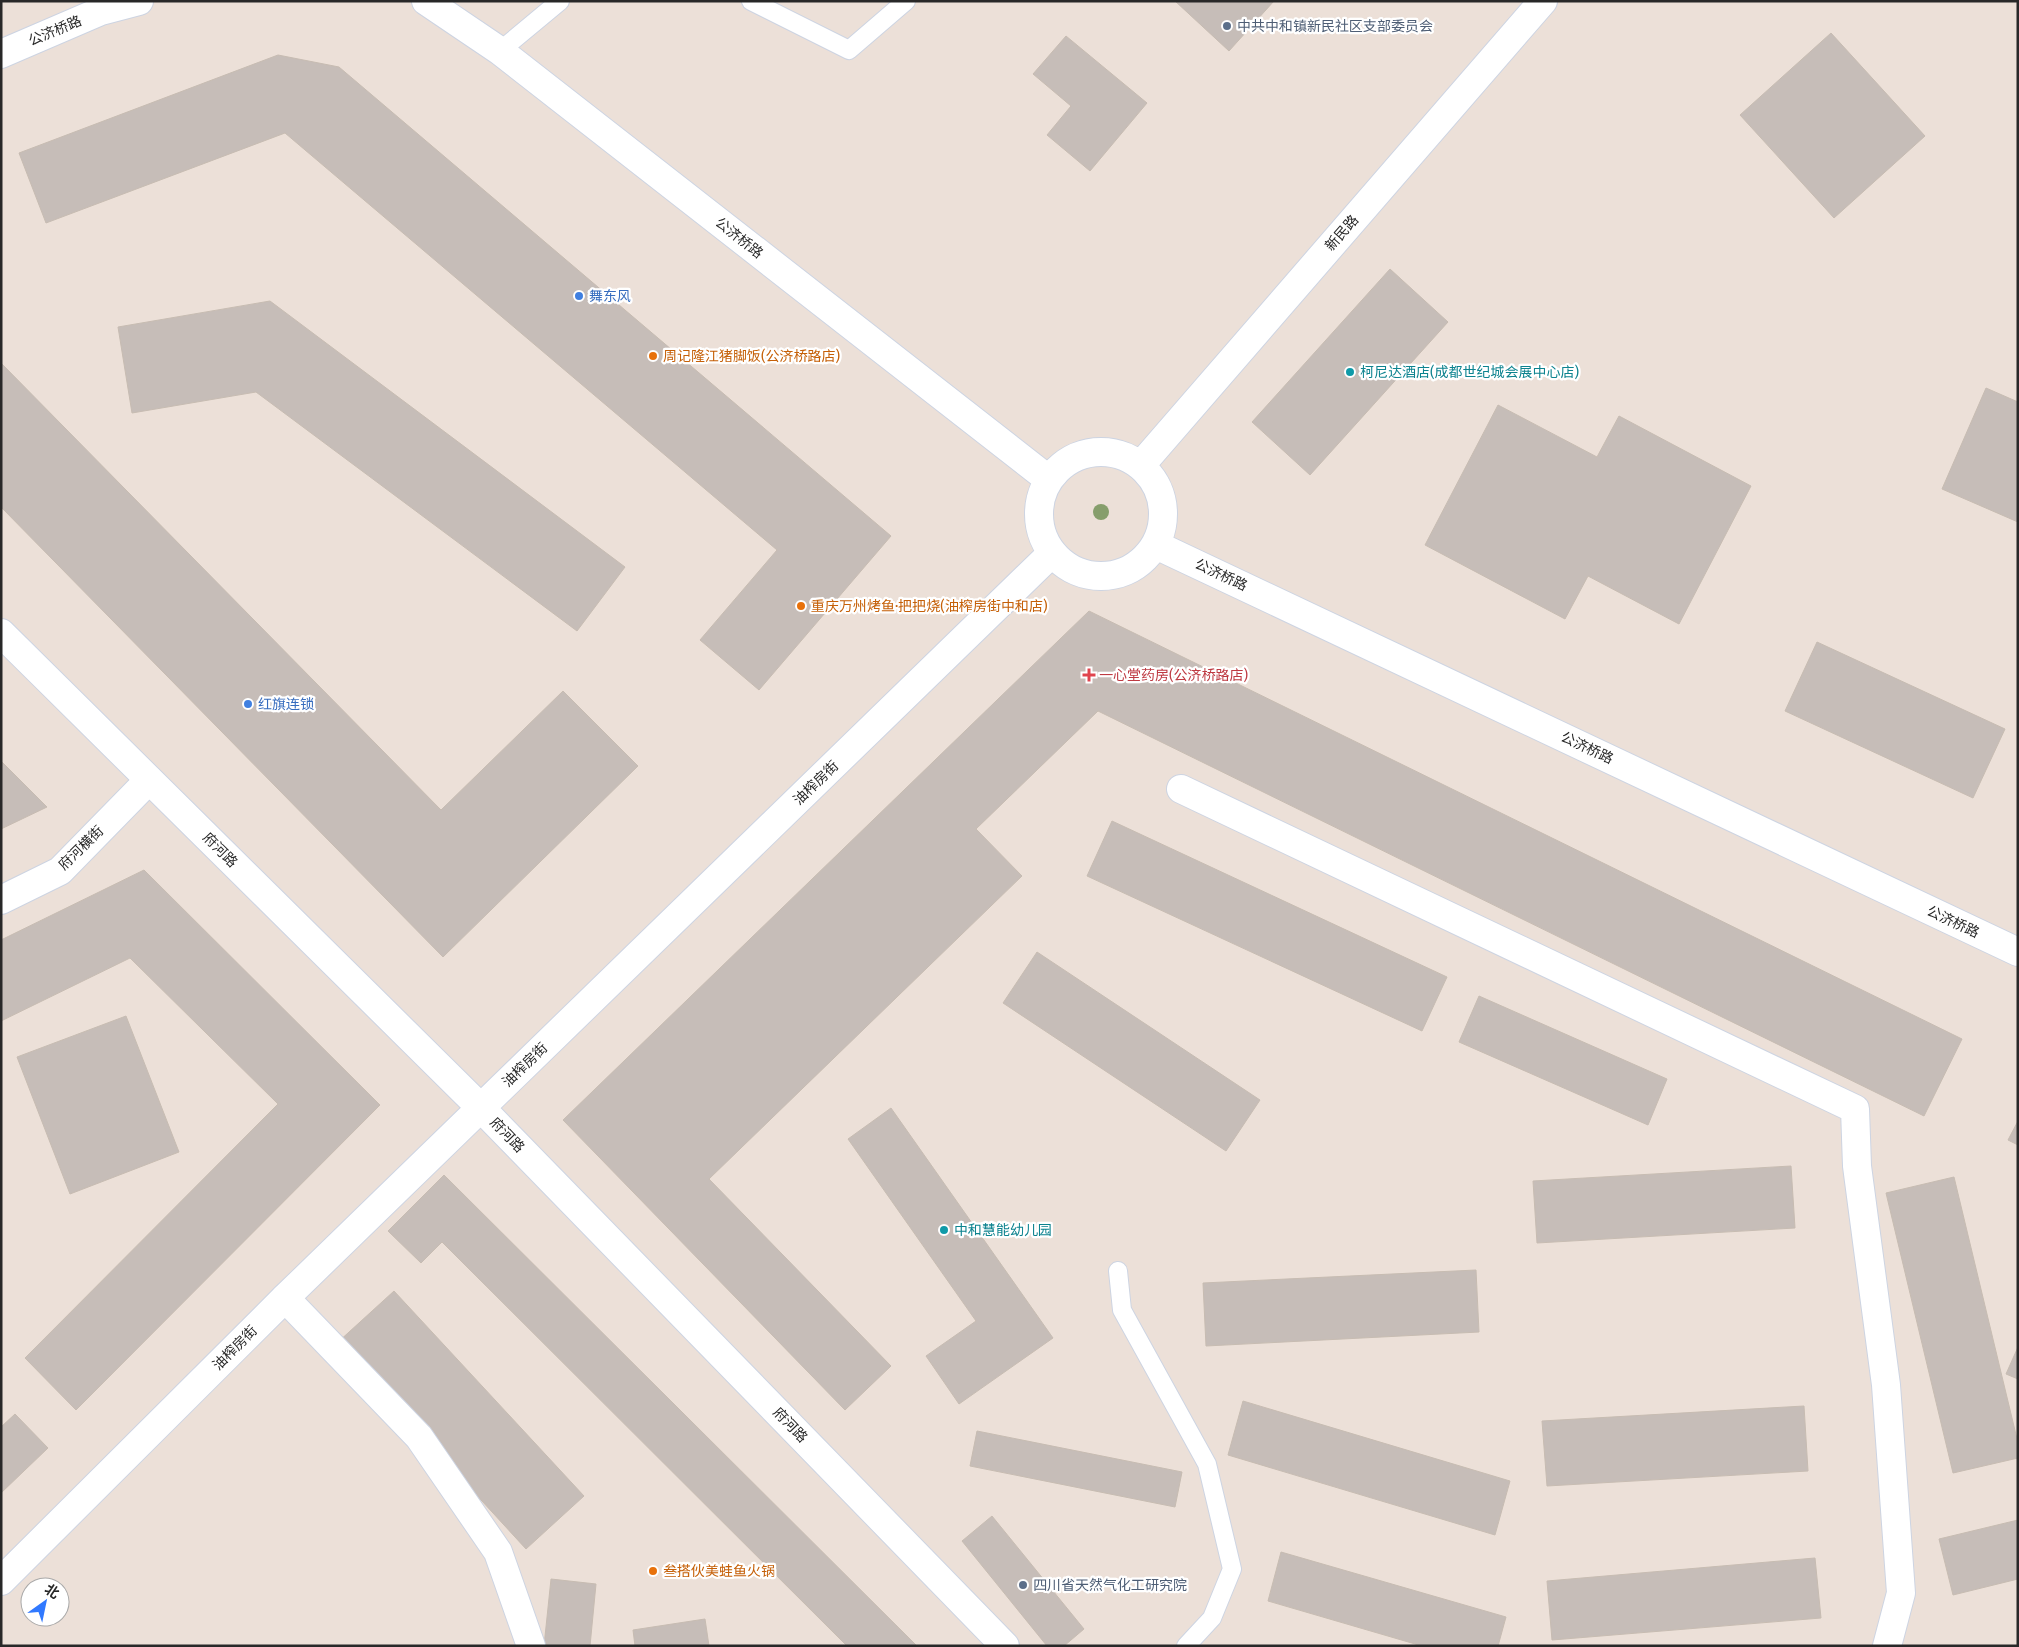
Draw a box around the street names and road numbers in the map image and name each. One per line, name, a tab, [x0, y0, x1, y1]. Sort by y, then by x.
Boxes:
street label: 公济桥路	[26, 12, 84, 50]
street label: 新民路	[1322, 212, 1362, 254]
street label: 公济桥路	[712, 214, 766, 262]
street label: 公济桥路	[1192, 555, 1250, 595]
street label: 公济桥路	[1558, 728, 1616, 768]
street label: 油榨房街	[790, 757, 842, 809]
street label: 府河横街	[55, 822, 107, 874]
street label: 府河路	[199, 829, 241, 871]
street label: 公济桥路	[1924, 902, 1982, 942]
street label: 油榨房街	[499, 1039, 551, 1091]
street label: 府河路	[486, 1114, 528, 1156]
street label: 油榨房街	[209, 1322, 261, 1374]
street label: 府河路	[769, 1404, 811, 1446]

